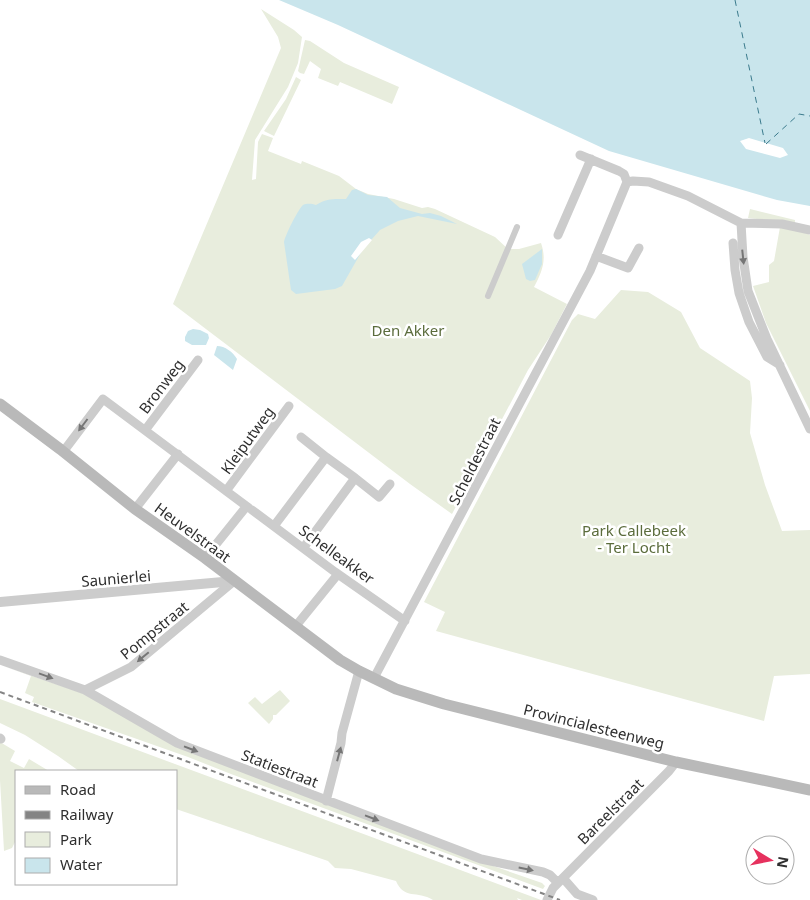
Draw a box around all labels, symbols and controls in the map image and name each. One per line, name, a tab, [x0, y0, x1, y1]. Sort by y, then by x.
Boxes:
one-way arrow	[739, 249, 747, 265]
park label: Den Akker	[372, 320, 444, 340]
street label: Bronweg	[134, 355, 188, 417]
street label: Kleiputweg	[216, 402, 278, 478]
street label: Scheldestraat	[443, 413, 505, 508]
one-way arrow	[78, 418, 89, 431]
street label: Heuvelstraat	[151, 498, 236, 567]
street label: Schelleakker	[295, 520, 379, 588]
park label: Park Callebeek - Ter Locht	[582, 520, 686, 557]
street label: Saunierlei	[80, 565, 152, 591]
street label: Pompstraat	[116, 596, 193, 664]
one-way arrow	[137, 652, 150, 663]
one-way arrow	[39, 672, 54, 680]
street label: Provincialesteenweg	[521, 699, 667, 753]
street label: Statiestraat	[239, 744, 322, 792]
one-way arrow	[183, 746, 198, 753]
one-way arrow	[335, 746, 343, 761]
legend	[15, 770, 178, 885]
street label: Bareelstraat	[573, 773, 648, 848]
text: Road	[60, 779, 96, 799]
text: Railway	[60, 804, 114, 824]
one-way arrow	[365, 814, 380, 822]
text: Park	[60, 829, 92, 849]
north arrow	[745, 835, 795, 885]
text: Water	[60, 854, 102, 874]
text: N	[773, 855, 794, 870]
one-way arrow	[518, 865, 533, 873]

